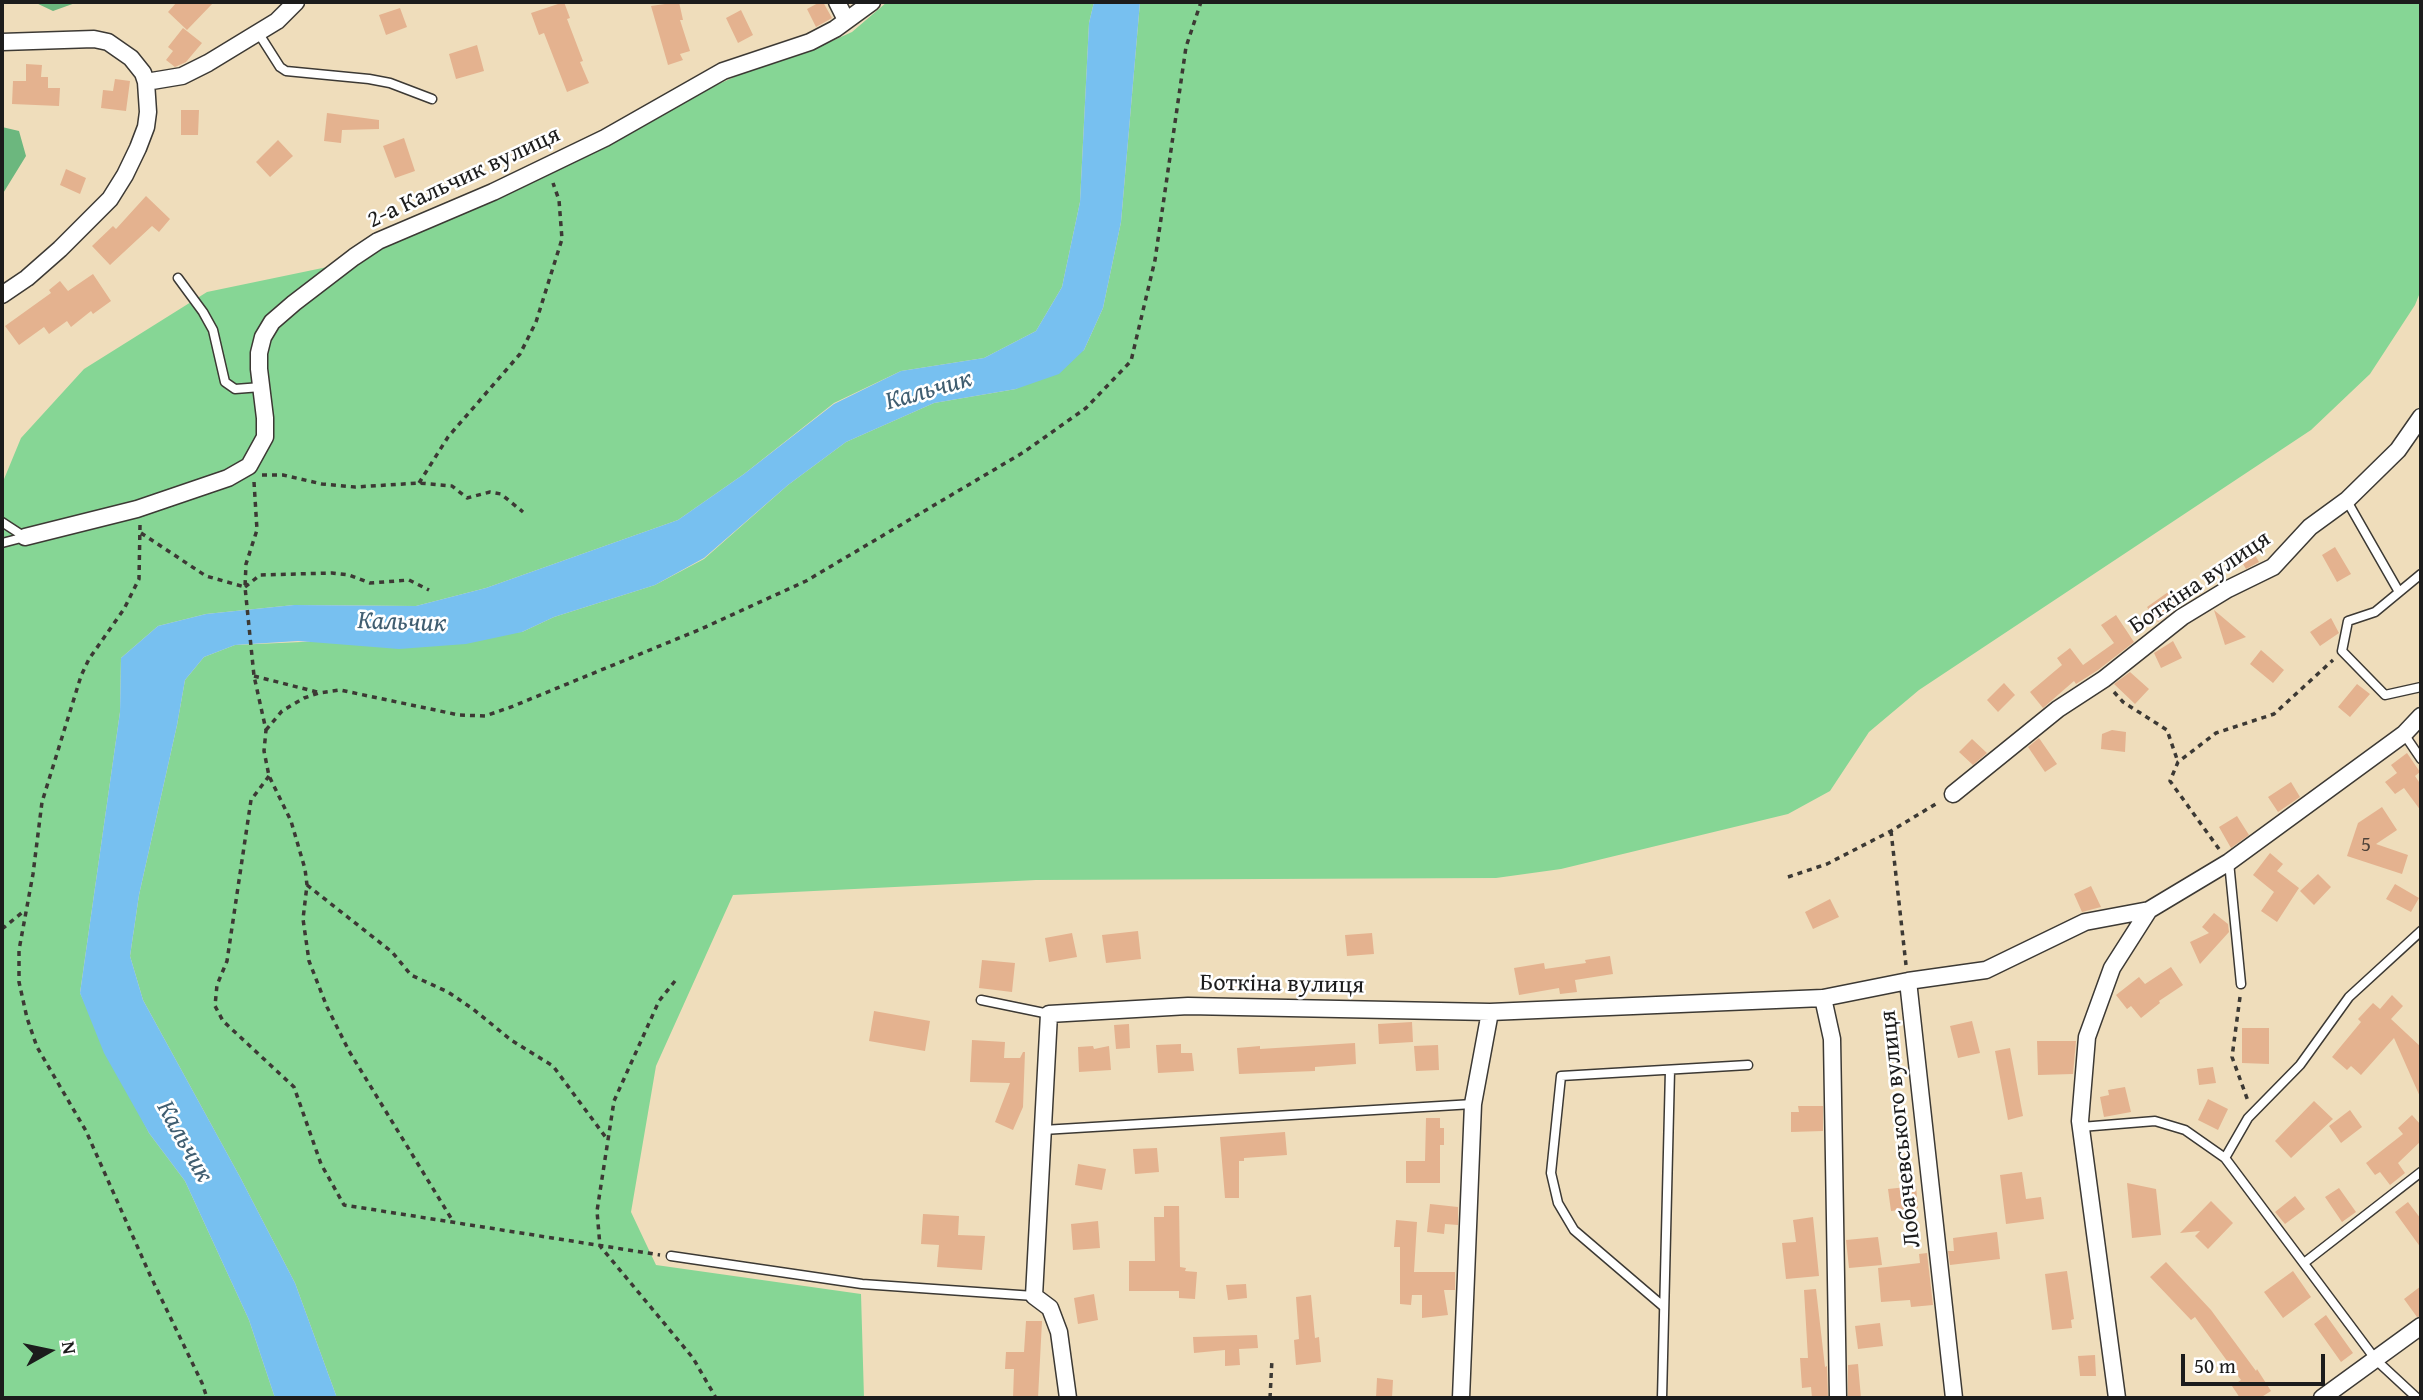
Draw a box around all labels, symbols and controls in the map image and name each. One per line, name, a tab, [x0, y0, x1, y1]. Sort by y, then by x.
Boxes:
street label: 2-а Кальчик вулиця	[363, 121, 565, 235]
water label: Кальчик	[882, 364, 976, 418]
street label: Боткіна вулиця	[2124, 525, 2276, 641]
water label: Кальчик	[357, 606, 447, 640]
house number: 5	[2361, 833, 2371, 859]
street label: Боткіна вулиця	[1199, 969, 1365, 1001]
street label: Лобачевського вулиця	[1874, 1009, 1928, 1249]
water label: Кальчик	[149, 1095, 219, 1189]
north arrow	[14, 1316, 84, 1386]
text: N	[55, 1339, 85, 1356]
scale bar	[2185, 1340, 2328, 1384]
text: 50 m	[2194, 1350, 2236, 1381]

